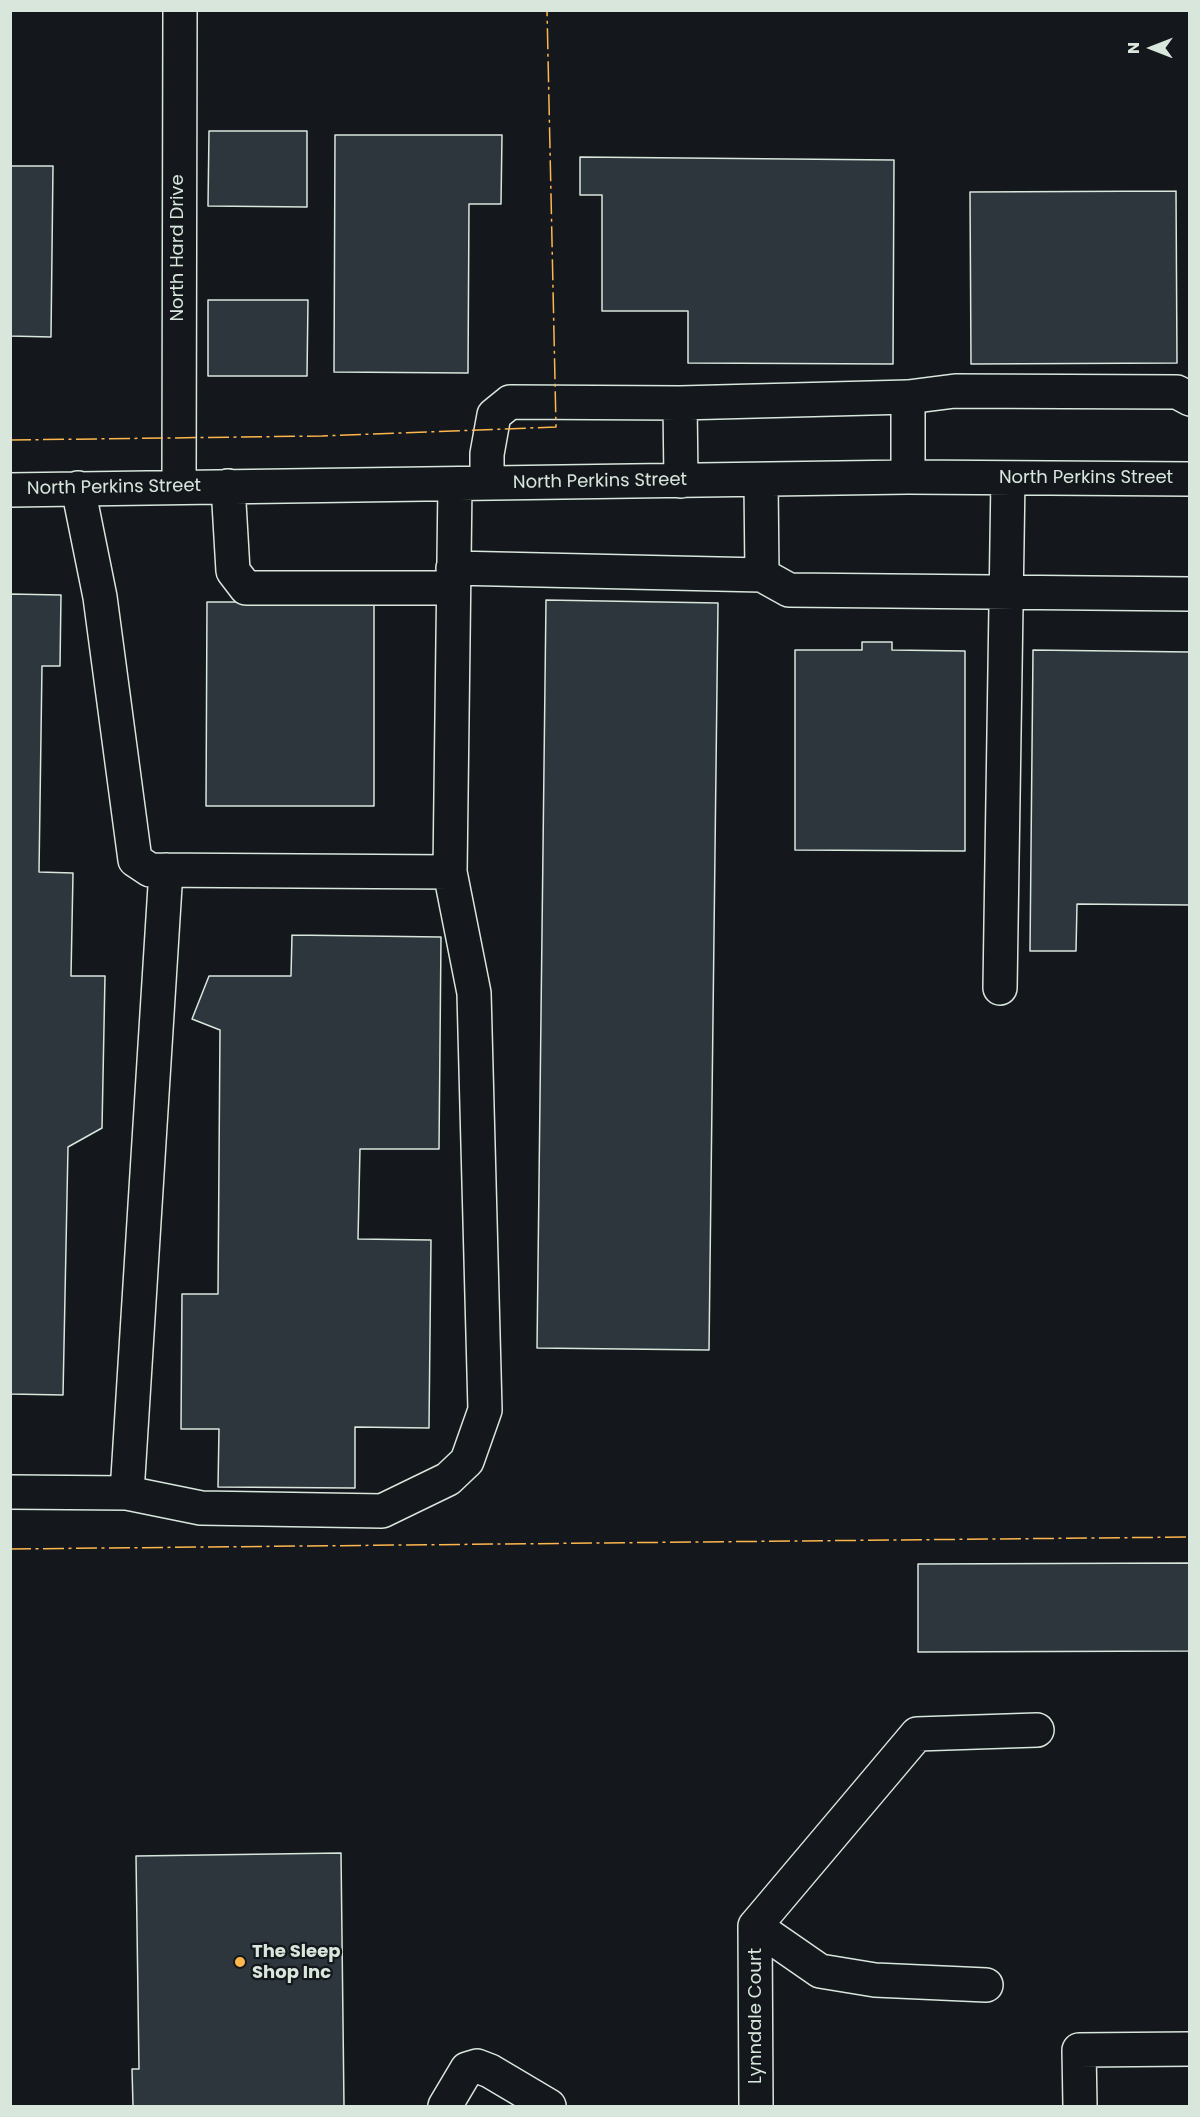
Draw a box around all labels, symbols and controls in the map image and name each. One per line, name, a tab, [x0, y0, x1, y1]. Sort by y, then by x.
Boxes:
north arrow	[1122, 18, 1182, 78]
text: N	[1122, 42, 1145, 54]
street label: North Hard Drive	[167, 174, 189, 322]
street label: North Perkins Street	[999, 467, 1173, 489]
street label: North Perkins Street	[513, 470, 687, 494]
street label: North Perkins Street	[27, 476, 201, 500]
place label: The Sleep Shop Inc	[252, 1941, 340, 1984]
street label: Lynndale Court	[745, 1948, 767, 2084]
marker: The Sleep Shop Inc	[233, 1955, 247, 1969]

